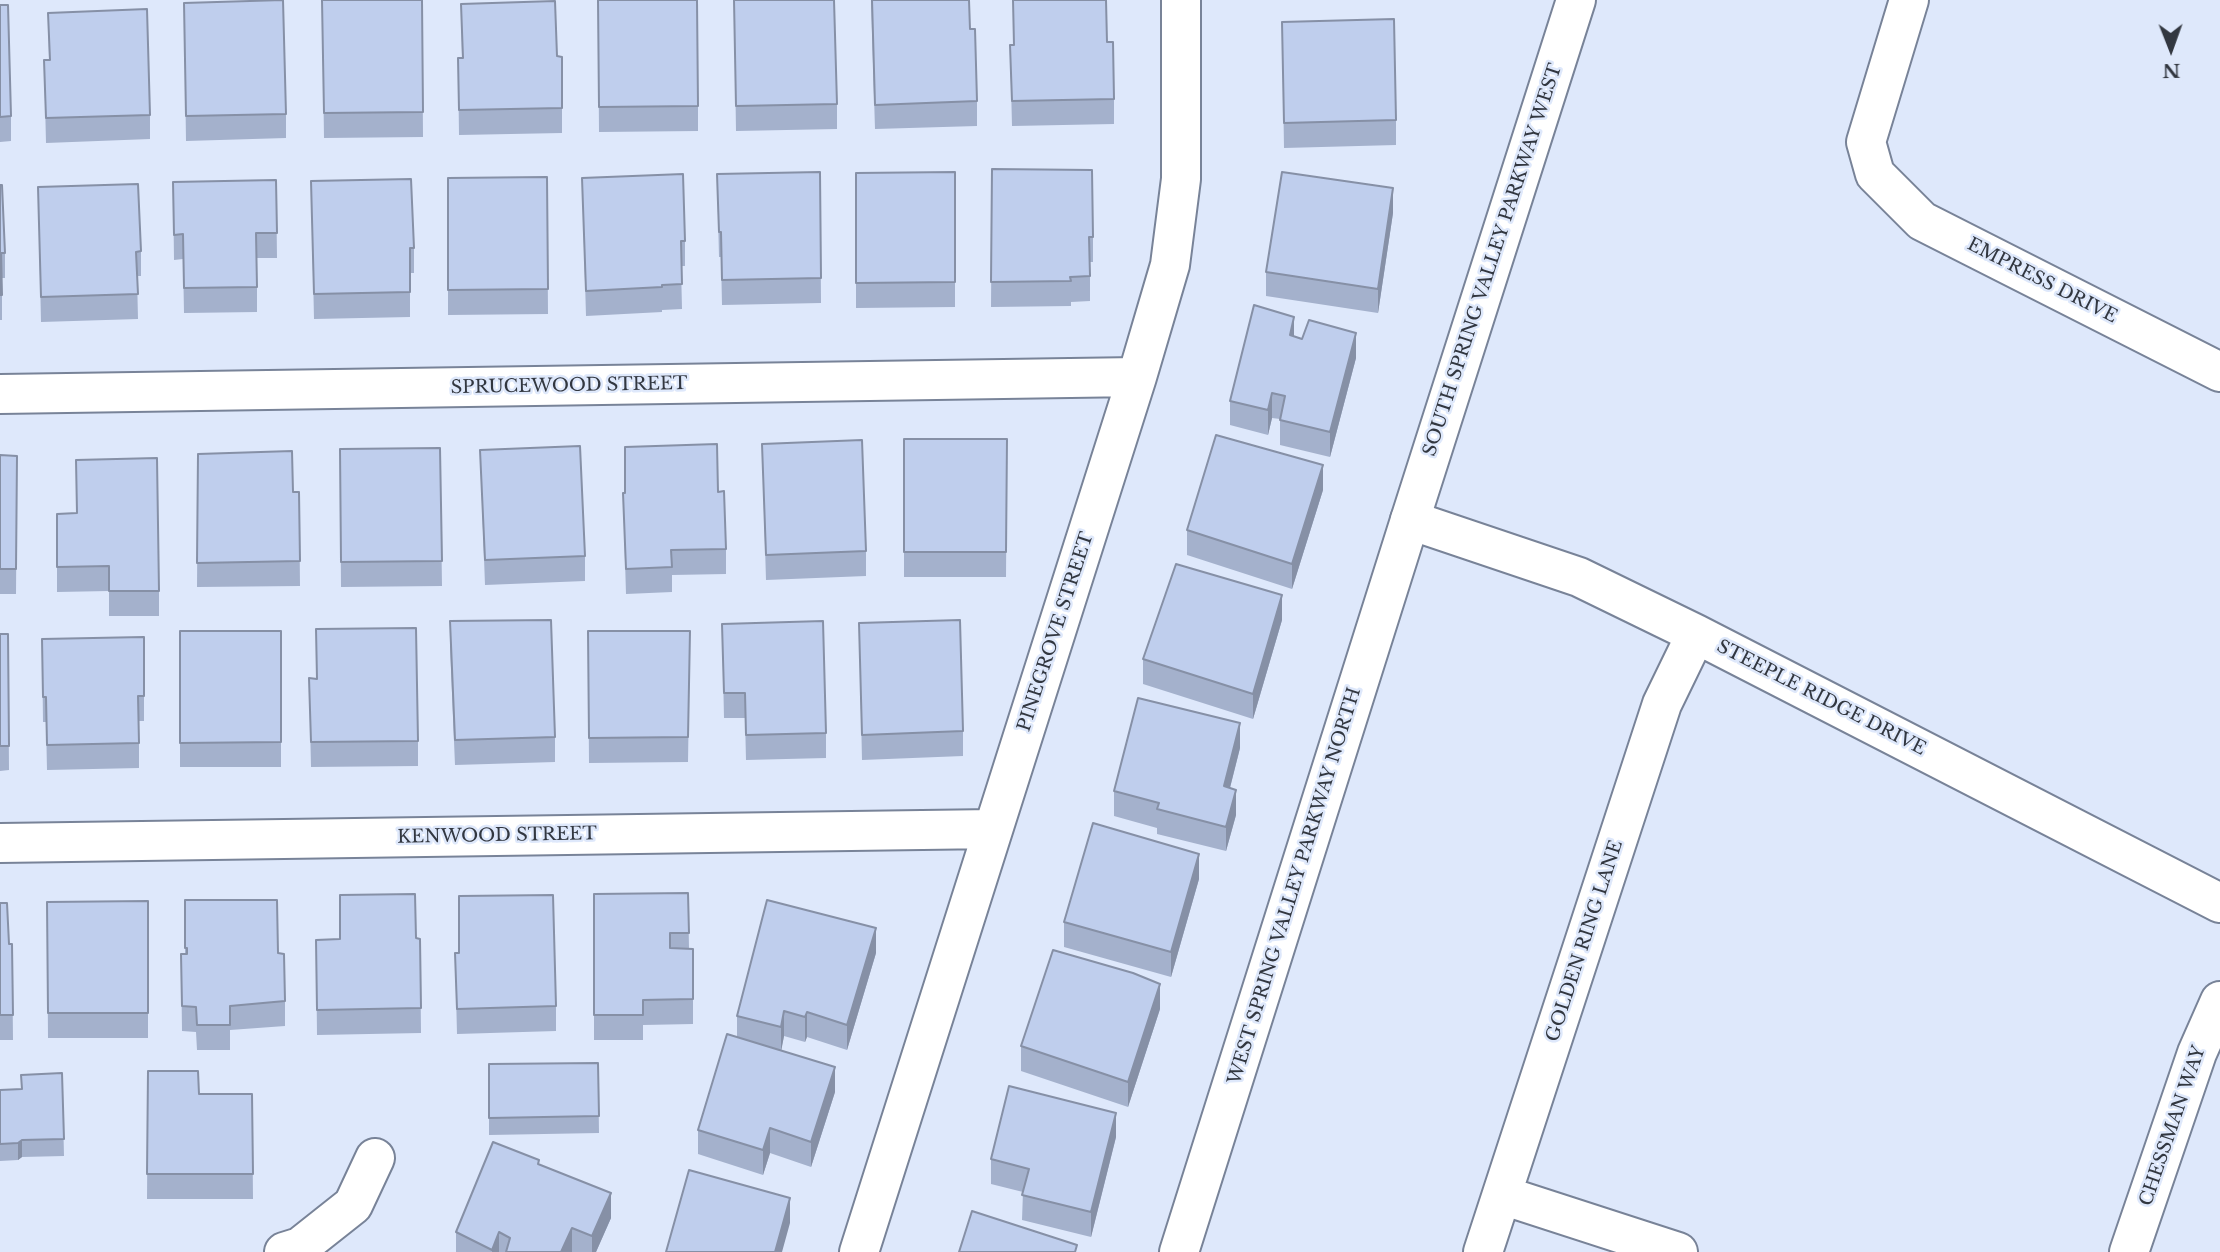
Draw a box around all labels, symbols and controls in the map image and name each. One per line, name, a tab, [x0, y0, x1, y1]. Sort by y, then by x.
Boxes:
north arrow	[2136, 14, 2206, 84]
text: N	[2162, 59, 2181, 82]
street label: SOUTH SPRING VALLEY PARKWAY WEST	[1419, 61, 1567, 459]
street label: EMPRESS DRIVE	[1963, 234, 2121, 328]
street label: SPRUCEWOOD STREET	[450, 373, 688, 399]
street label: PINEGROVE STREET	[1014, 530, 1098, 734]
street label: STEEPLE RIDGE DRIVE	[1713, 636, 1929, 760]
street label: WEST SPRING VALLEY PARKWAY NORTH	[1224, 685, 1366, 1087]
street label: KENWOOD STREET	[397, 823, 597, 849]
street label: GOLDEN RING LANE	[1542, 838, 1628, 1044]
street label: CHESSMAN WAY	[2135, 1043, 2211, 1209]

